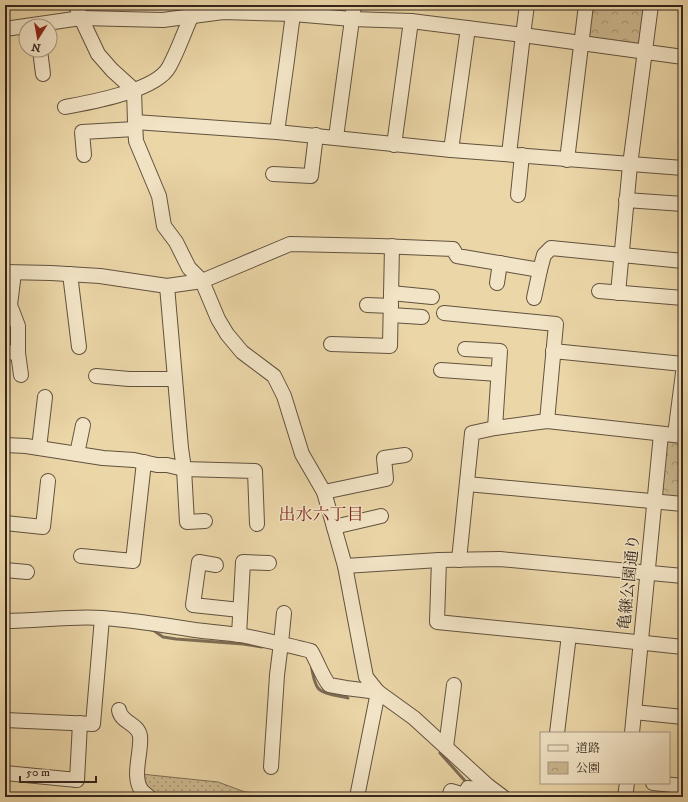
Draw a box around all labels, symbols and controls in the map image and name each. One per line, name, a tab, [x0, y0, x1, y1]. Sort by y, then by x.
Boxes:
north arrow	[18, 18, 58, 58]
text: N	[31, 39, 42, 55]
district label: 出水六丁目	[279, 504, 364, 526]
street label: 亀継公園通り	[614, 533, 644, 631]
legend	[540, 732, 670, 784]
text: 道路	[576, 741, 600, 756]
scale bar	[20, 758, 96, 784]
text: 公園	[576, 761, 600, 776]
text: 50 m	[26, 765, 50, 780]

